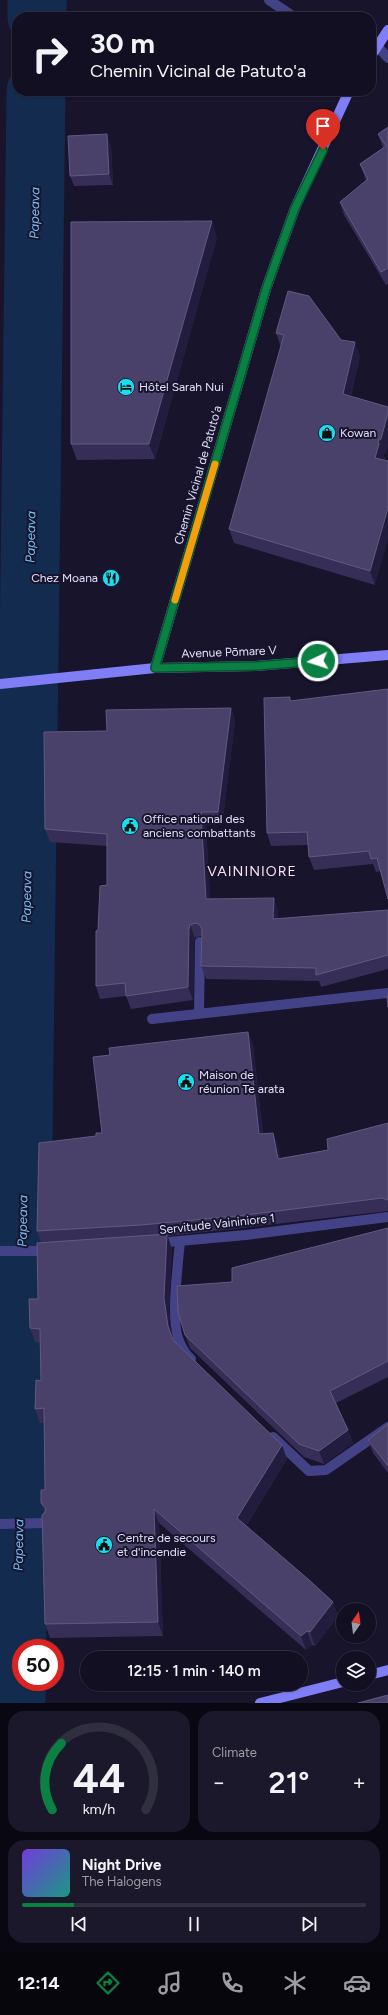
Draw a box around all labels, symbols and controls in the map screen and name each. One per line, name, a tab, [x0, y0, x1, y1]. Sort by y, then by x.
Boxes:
text: 30 m	[90, 26, 155, 60]
icon: right	[24, 28, 76, 80]
text: Chemin Vicinal de Patuto'a	[90, 60, 306, 82]
pin	[306, 109, 340, 150]
icon: arrive	[312, 115, 334, 137]
water label: Papeava	[27, 187, 42, 239]
hotel icon: Hôtel Sarah Nui	[116, 377, 136, 397]
place label: Hôtel Sarah Nui	[139, 380, 224, 394]
street label: Chemin Vicinal de Patuto'a	[171, 404, 225, 546]
shop icon: Kowan	[317, 423, 337, 443]
place label: Kowan	[340, 426, 376, 440]
water label: Papeava	[23, 511, 38, 563]
restaurant icon: Chez Moana	[101, 568, 121, 588]
place label: Chez Moana	[31, 571, 98, 585]
position arrow	[297, 640, 339, 682]
street label: Avenue Pōmare V	[181, 643, 278, 661]
place label: Office national des anciens combattants	[143, 812, 256, 840]
public building icon: Office national des anciens combattants	[120, 816, 140, 836]
district label: VAININIORE	[207, 863, 297, 880]
water label: Papeava	[19, 871, 34, 923]
place label: Maison de réunion Te arata	[199, 1068, 285, 1096]
public building icon: Maison de réunion Te arata	[176, 1072, 196, 1092]
water label: Papeava	[15, 1195, 30, 1247]
street label: Servitude Vaininiore 1	[159, 1211, 275, 1237]
water label: Papeava	[11, 1519, 26, 1571]
place label: Centre de secours et d'incendie	[117, 1531, 216, 1559]
public building icon: Centre de secours et d'incendie	[94, 1535, 114, 1555]
north arrow	[336, 1603, 376, 1643]
map controls	[336, 1603, 376, 1691]
speed limit sign: 50	[12, 1639, 64, 1691]
button: layers	[336, 1651, 376, 1691]
text: 12:15 · 1 min · 140 m	[127, 1662, 261, 1680]
text: Climate	[212, 1745, 257, 1760]
text: 44	[73, 1752, 125, 1802]
text: 21°	[269, 1764, 309, 1801]
text: −	[212, 1769, 226, 1796]
text: +	[352, 1769, 366, 1796]
text: km/h	[83, 1799, 115, 1817]
text: Night Drive	[82, 1856, 161, 1874]
text: The Halogens	[82, 1874, 162, 1889]
icon: previous	[68, 1913, 90, 1935]
icon: pause	[183, 1913, 205, 1935]
icon: next	[298, 1913, 320, 1935]
icon: directions	[94, 1969, 122, 1997]
icon: music	[156, 1969, 184, 1997]
icon: phone	[218, 1969, 246, 1997]
icon: climate	[281, 1969, 309, 1997]
icon: car	[343, 1969, 371, 1997]
text: 12:14	[17, 1972, 60, 1994]

